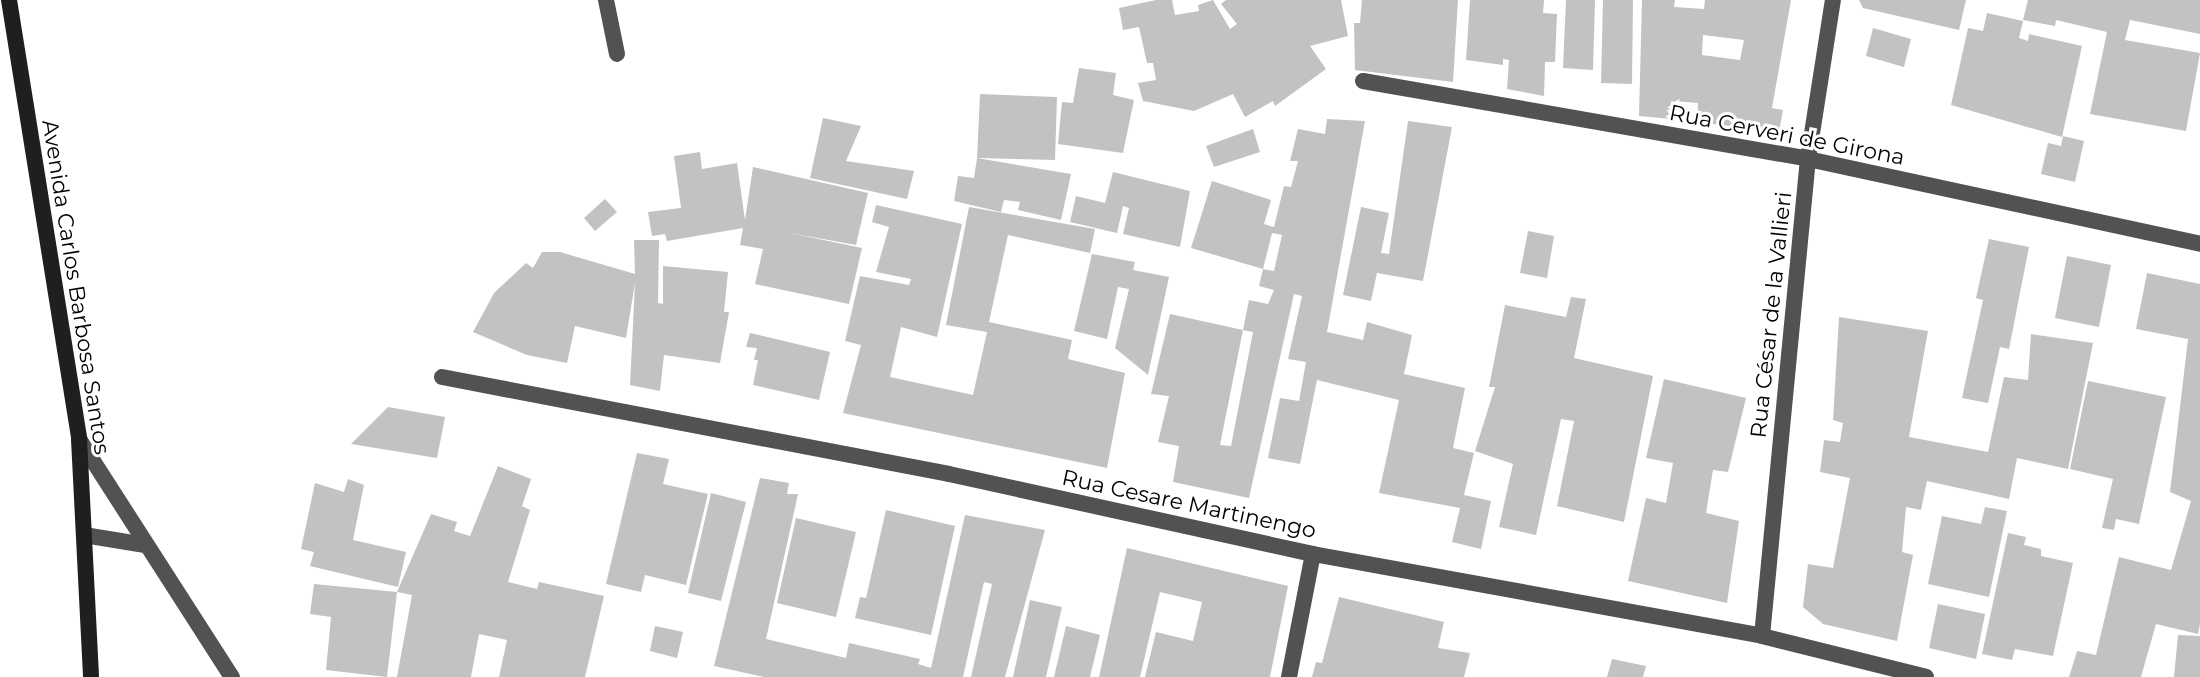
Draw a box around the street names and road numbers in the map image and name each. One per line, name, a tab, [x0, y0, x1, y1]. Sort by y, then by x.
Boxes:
street label: Rua Cerveri de Girona	[1667, 99, 1907, 171]
street label: Avenida Carlos Barbosa Santos	[36, 118, 116, 456]
street label: Rua César de la Vallieri	[1745, 191, 1797, 439]
street label: Rua Cesare Martinengo	[1060, 464, 1318, 544]

